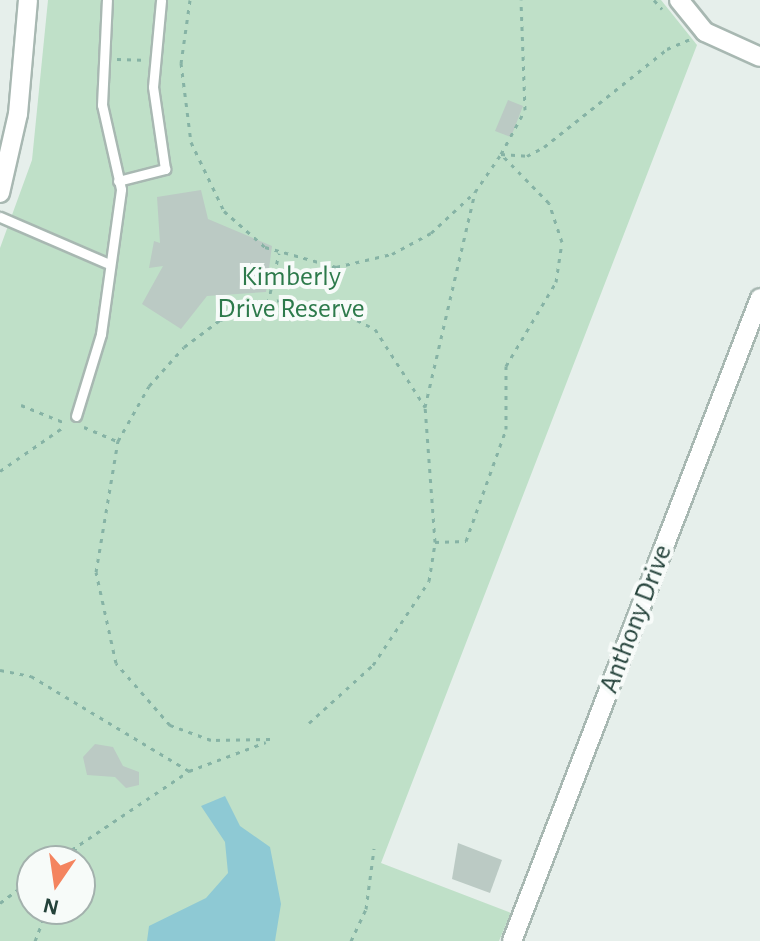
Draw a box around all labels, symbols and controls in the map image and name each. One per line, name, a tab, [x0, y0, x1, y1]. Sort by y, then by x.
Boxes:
park label: Kimberly Drive Reserve	[217, 260, 365, 326]
street label: Anthony Drive	[592, 540, 680, 698]
north arrow	[16, 845, 96, 925]
text: N	[41, 894, 61, 919]

